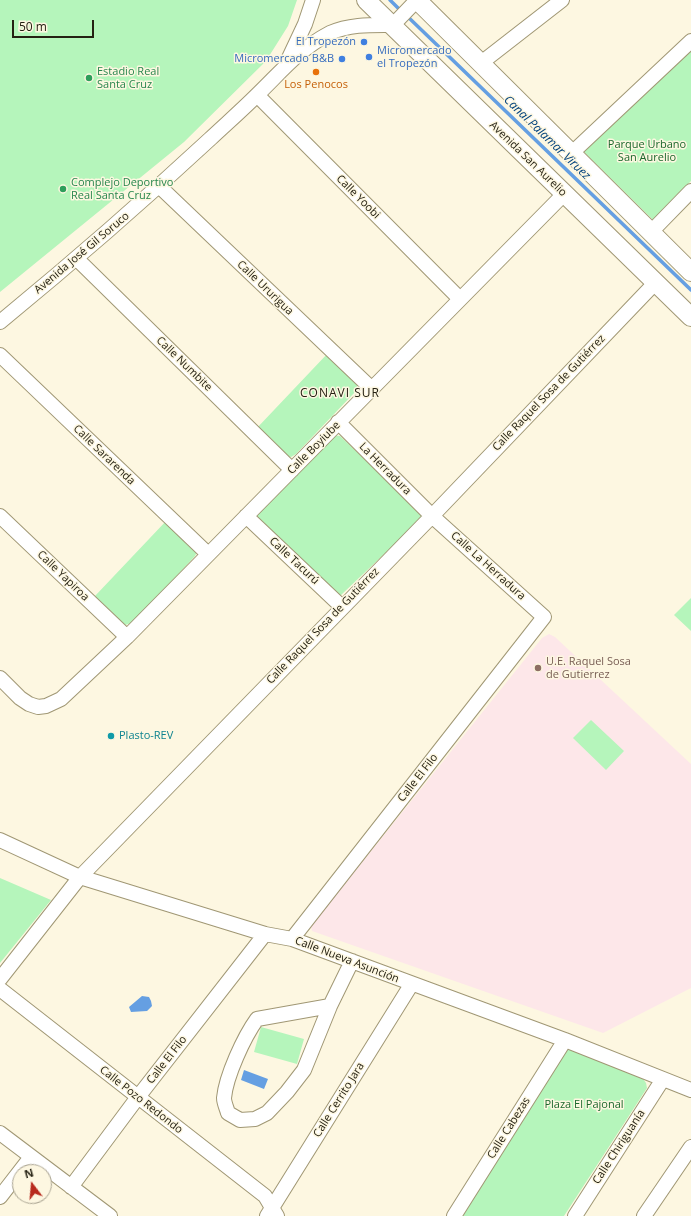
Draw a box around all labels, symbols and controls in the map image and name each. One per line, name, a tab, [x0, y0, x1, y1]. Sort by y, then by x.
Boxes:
scale bar	[14, 12, 96, 38]
text: 50 m	[19, 18, 47, 35]
place label: El Tropezón	[296, 35, 356, 49]
marker: El Tropezón	[359, 37, 369, 47]
place label: Micromercado el Tropezón	[377, 44, 452, 70]
place label: Micromercado B&B	[234, 52, 334, 66]
marker: Micromercado el Tropezón	[364, 52, 374, 62]
marker: Micromercado B&B	[337, 54, 347, 64]
place label: Estadio Real Santa Cruz	[97, 65, 159, 91]
marker: Los Penocos	[311, 67, 321, 77]
marker: Estadio Real Santa Cruz	[84, 73, 94, 83]
place label: Los Penocos	[284, 78, 348, 92]
water label: Canal Palamar Viruez	[501, 93, 593, 183]
street label: Avenida San Aurelio	[487, 119, 569, 199]
park label: Parque Urbano San Aurelio	[608, 138, 686, 164]
street label: Calle Yoobi	[333, 172, 383, 222]
place label: Complejo Deportivo Real Santa Cruz	[71, 176, 173, 202]
marker: Complejo Deportivo Real Santa Cruz	[58, 184, 68, 194]
street label: Avenida José Gil Soruco	[32, 209, 132, 297]
street label: Calle Ururigua	[234, 258, 296, 318]
street label: Calle Raquel Sosa de Gutiérrez	[490, 332, 608, 454]
street label: Calle Numbite	[153, 334, 215, 394]
district label: CONAVI SUR	[300, 387, 380, 401]
street label: Calle Boyiube	[285, 419, 343, 477]
street label: Calle Sararenda	[70, 422, 138, 488]
street label: La Herradura	[356, 440, 414, 498]
street label: Calle La Herradura	[448, 529, 528, 603]
street label: Calle Tacurú	[266, 535, 322, 587]
street label: Calle Yapiroa	[34, 548, 92, 604]
street label: Calle Raquel Sosa de Gutiérrez	[264, 565, 382, 687]
place label: U.E. Raquel Sosa de Gutierrez	[546, 655, 631, 681]
marker: U.E. Raquel Sosa de Gutierrez	[533, 663, 543, 673]
place label: Plasto-REV	[119, 729, 173, 743]
marker: Plasto-REV	[106, 731, 116, 741]
street label: Calle El Filo	[395, 751, 441, 805]
street label: Calle Nueva Asunción	[293, 934, 401, 986]
street label: Calle El Filo	[144, 1033, 190, 1087]
street label: Calle Cerrito Jara	[311, 1060, 367, 1140]
street label: Calle Pozo Redondo	[97, 1063, 185, 1137]
street label: Calle Cabezas	[485, 1095, 533, 1161]
park label: Plaza El Pajonal	[544, 1098, 624, 1112]
street label: Calle Chiriguanía	[590, 1107, 648, 1187]
north arrow	[12, 1164, 52, 1204]
text: N	[22, 1165, 35, 1181]

